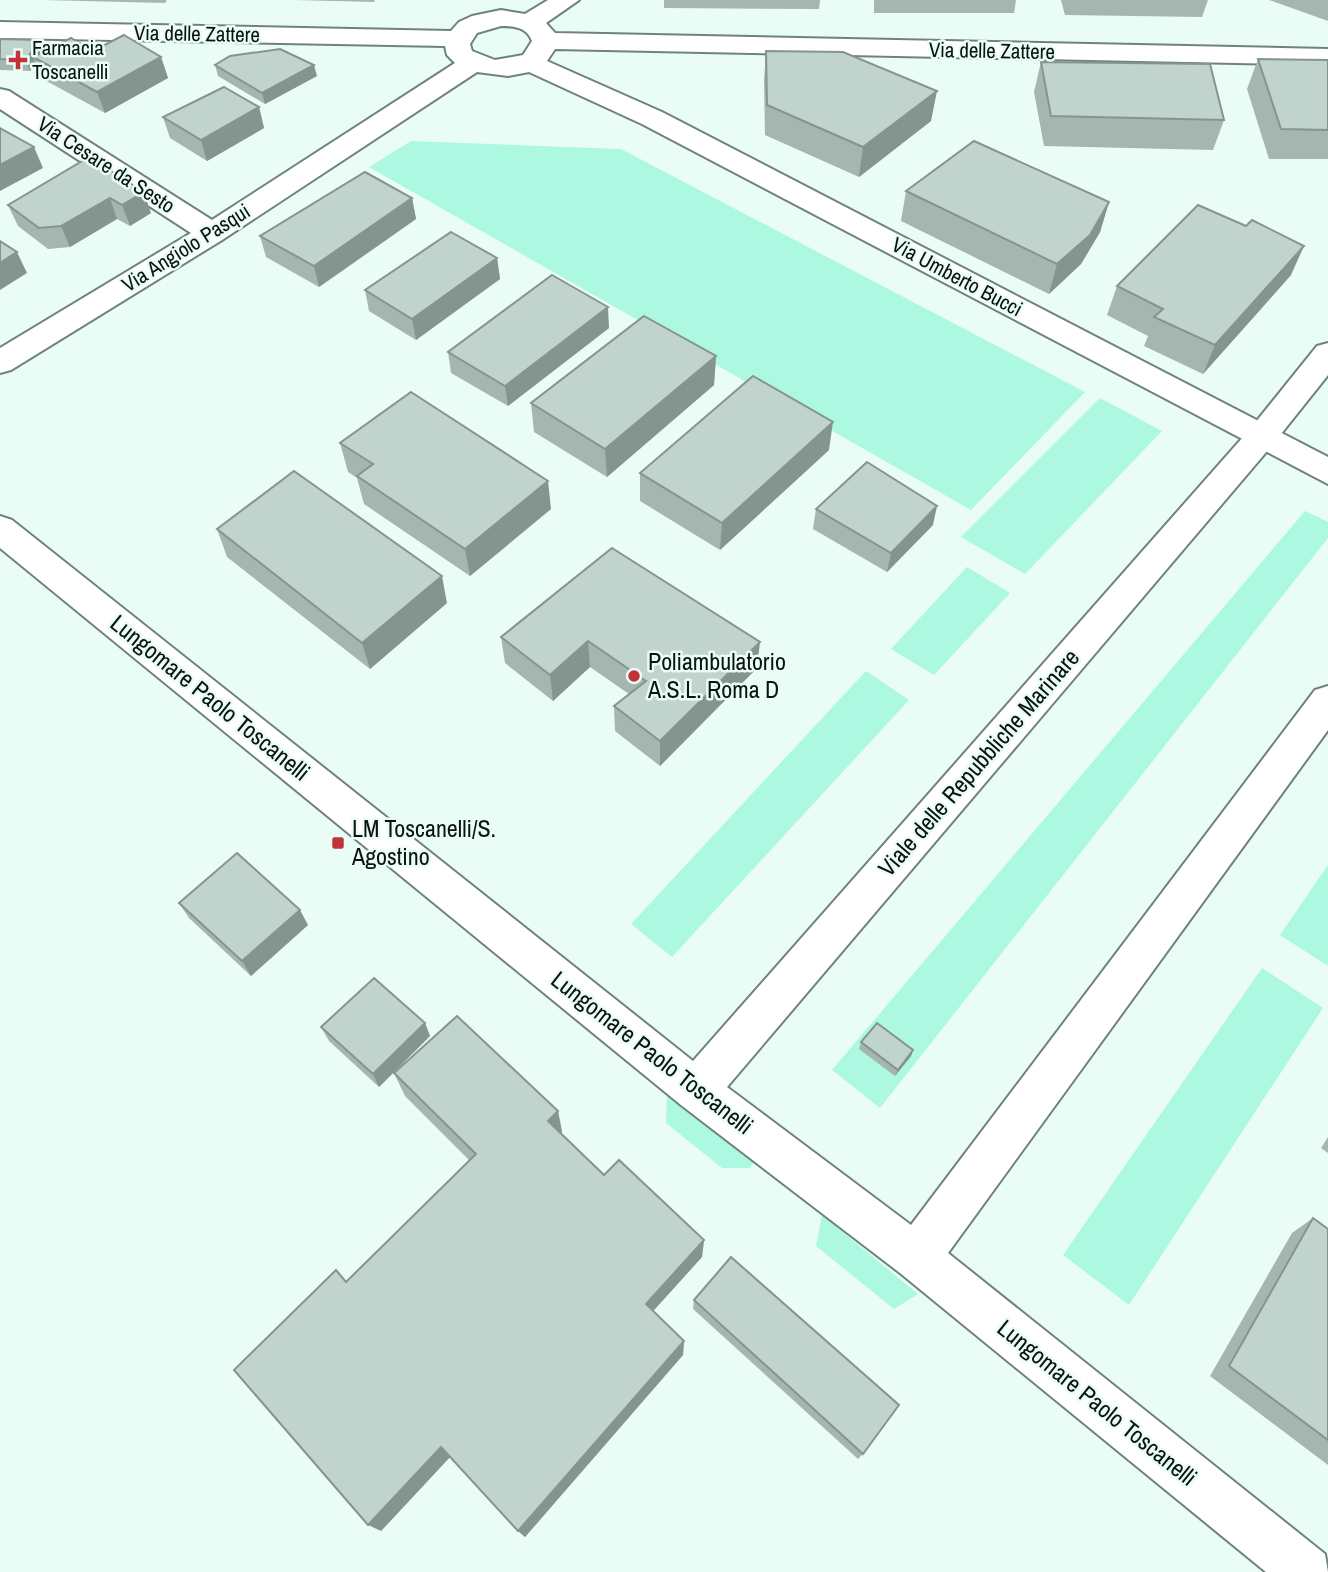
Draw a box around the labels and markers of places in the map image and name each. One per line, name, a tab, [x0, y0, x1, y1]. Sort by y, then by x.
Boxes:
place label: Farmacia Toscanelli	[32, 33, 109, 86]
marker: Farmacia Toscanelli	[10, 52, 26, 68]
place label: Poliambulatorio A.S.L. Roma D	[647, 645, 786, 705]
marker: Poliambulatorio A.S.L. Roma D	[626, 668, 642, 684]
place label: LM Toscanelli/S. Agostino	[351, 812, 496, 872]
marker: LM Toscanelli/S. Agostino	[330, 835, 346, 851]

